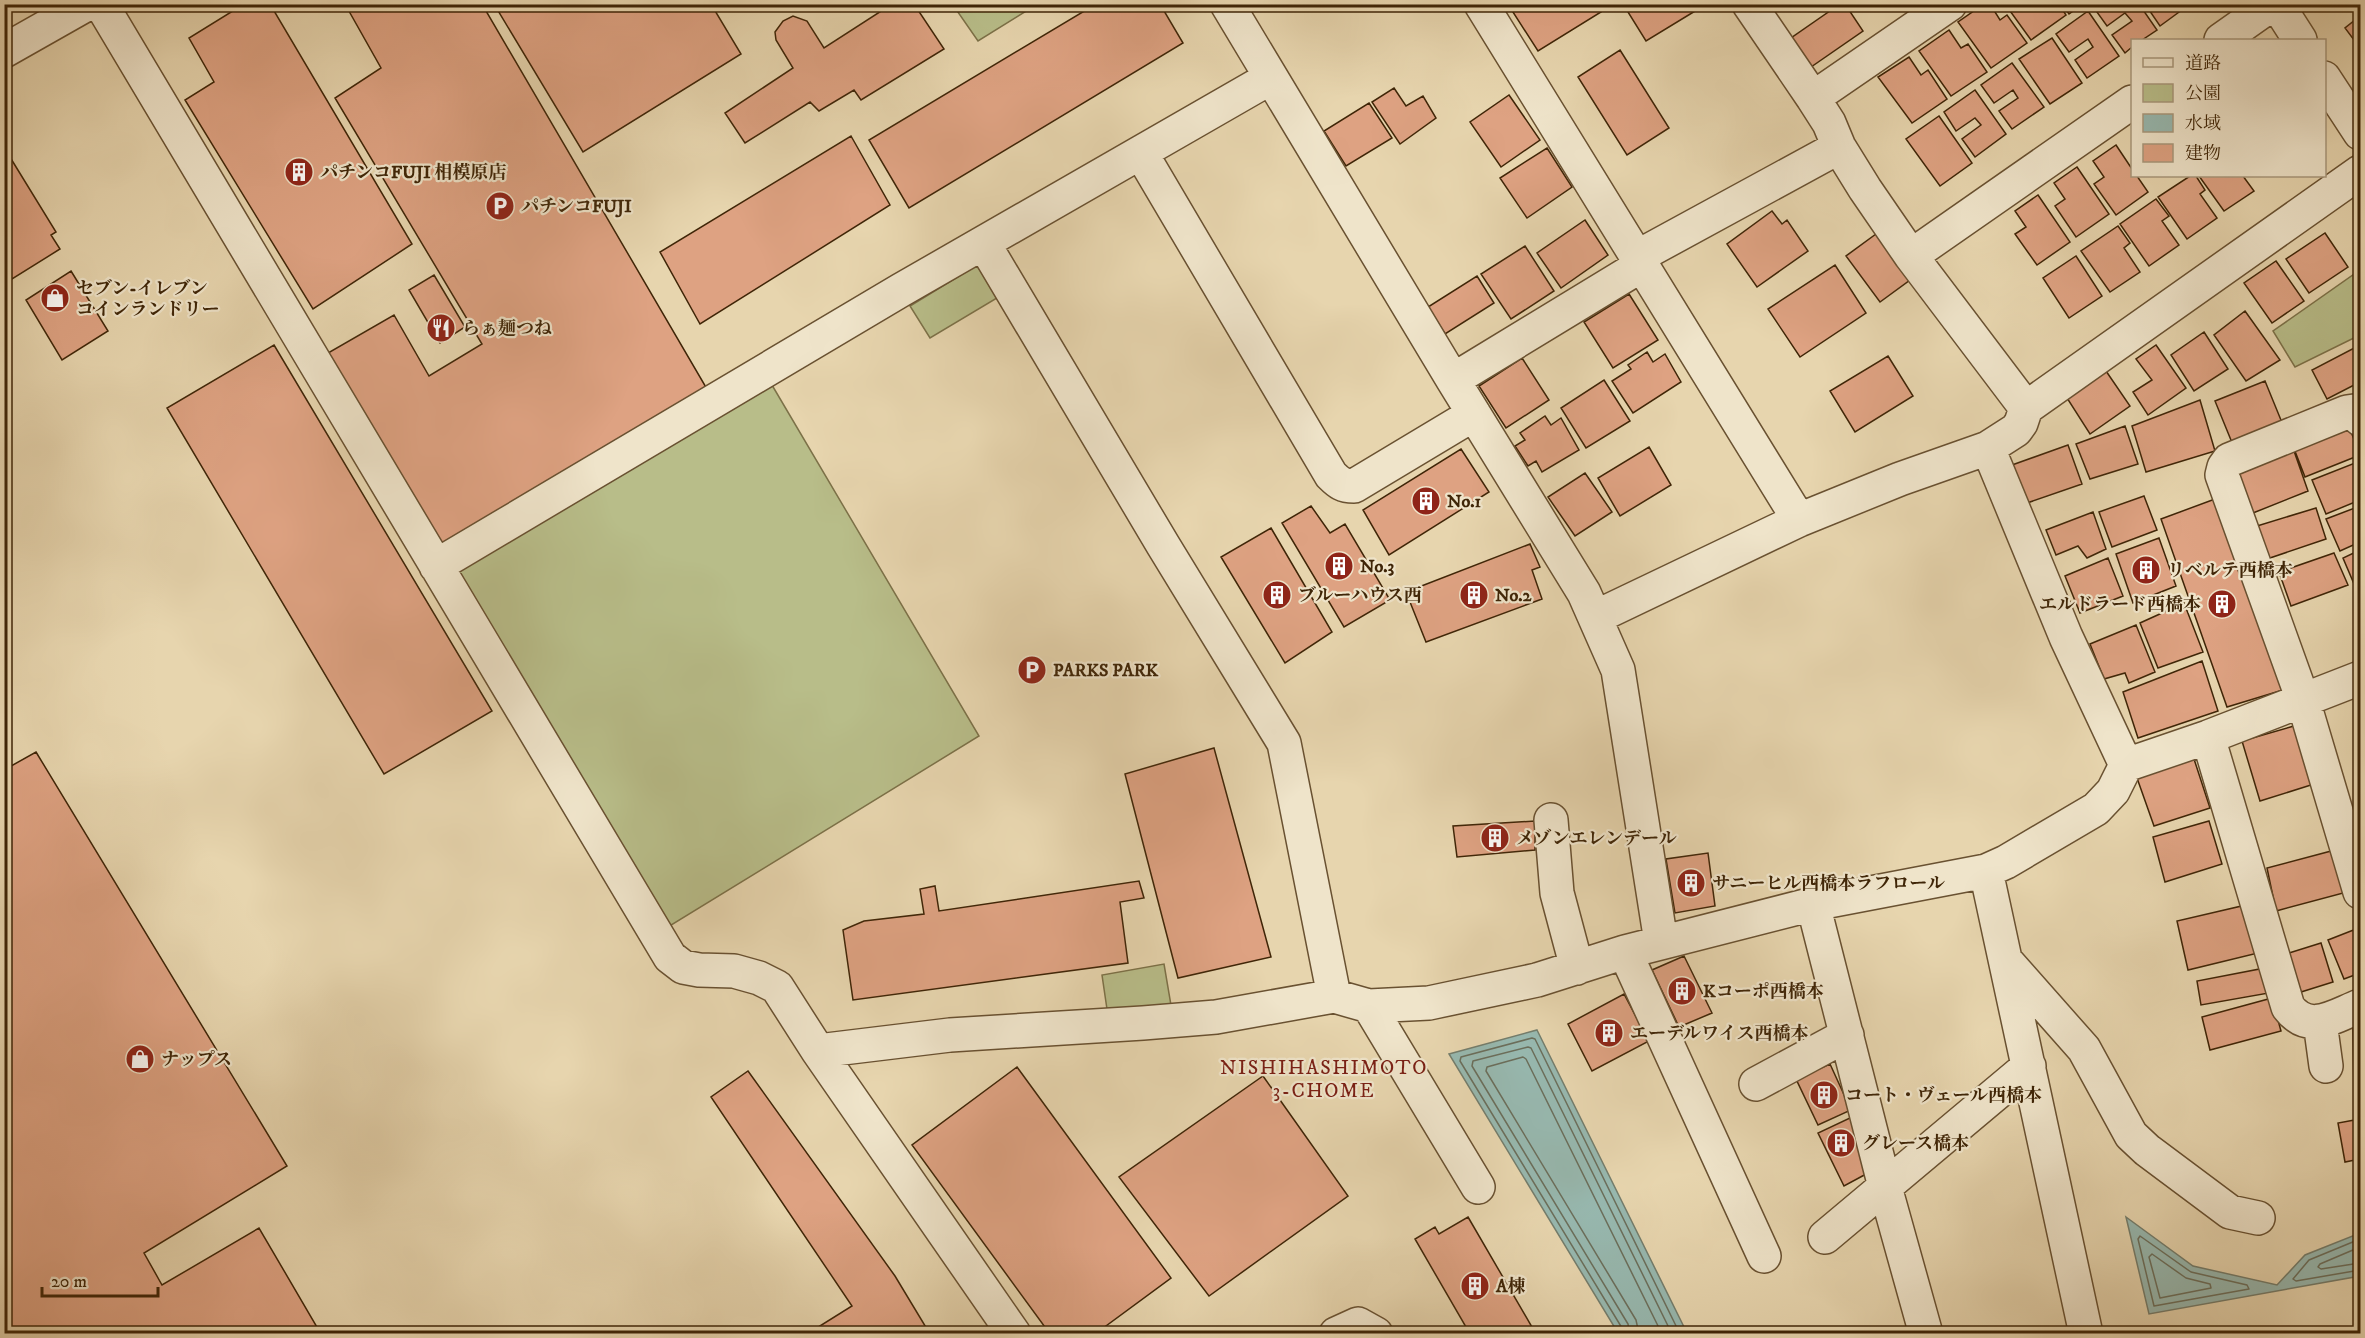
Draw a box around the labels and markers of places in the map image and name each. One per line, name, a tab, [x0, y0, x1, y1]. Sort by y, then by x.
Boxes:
building icon: パチンコFUJI 相模原店	[283, 156, 315, 188]
place label: パチンコFUJI 相模原店	[320, 162, 507, 184]
parking icon: パチンコFUJI	[484, 190, 516, 222]
place label: パチンコFUJI	[521, 196, 632, 218]
place label: セブン-イレブン コインランドリー	[76, 278, 219, 321]
shop icon: セブン-イレブン コインランドリー	[39, 282, 71, 314]
restaurant icon: らぁ麺つね	[425, 312, 457, 344]
place label: らぁ麺つね	[462, 318, 552, 340]
building icon: No.1	[1410, 485, 1442, 517]
place label: No.1	[1447, 491, 1481, 513]
building icon: No.3	[1323, 550, 1355, 582]
building icon: リベルテ西橋本	[2130, 554, 2162, 586]
place label: No.3	[1360, 556, 1394, 578]
place label: リベルテ西橋本	[2167, 560, 2293, 582]
building icon: ブルーハウス西	[1261, 579, 1293, 611]
building icon: No.2	[1458, 579, 1490, 611]
place label: ブルーハウス西	[1298, 585, 1422, 607]
place label: No.2	[1495, 585, 1532, 607]
building icon: エルドラード西橋本	[2206, 588, 2238, 620]
place label: エルドラード西橋本	[2039, 594, 2201, 616]
parking icon: PARKS PARK	[1016, 654, 1048, 686]
place label: PARKS PARK	[1053, 660, 1159, 682]
building icon: メゾンエレンデール	[1479, 822, 1511, 854]
place label: メゾンエレンデール	[1516, 828, 1677, 850]
building icon: サニーヒル西橋本ラフロール	[1675, 867, 1707, 899]
place label: サニーヒル西橋本ラフロール	[1712, 873, 1945, 895]
building icon: Kコーポ西橋本	[1666, 975, 1698, 1007]
place label: Kコーポ西橋本	[1703, 981, 1824, 1003]
building icon: エーデルワイス西橋本	[1593, 1017, 1625, 1049]
place label: エーデルワイス西橋本	[1630, 1023, 1808, 1045]
shop icon: ナップス	[124, 1043, 156, 1075]
place label: ナップス	[161, 1049, 232, 1071]
building icon: コート・ヴェール西橋本	[1808, 1079, 1840, 1111]
place label: コート・ヴェール西橋本	[1845, 1085, 2042, 1107]
building icon: グレース橋本	[1825, 1127, 1857, 1159]
place label: グレース橋本	[1862, 1133, 1969, 1155]
building icon: A棟	[1459, 1270, 1491, 1302]
place label: A棟	[1495, 1276, 1525, 1298]

